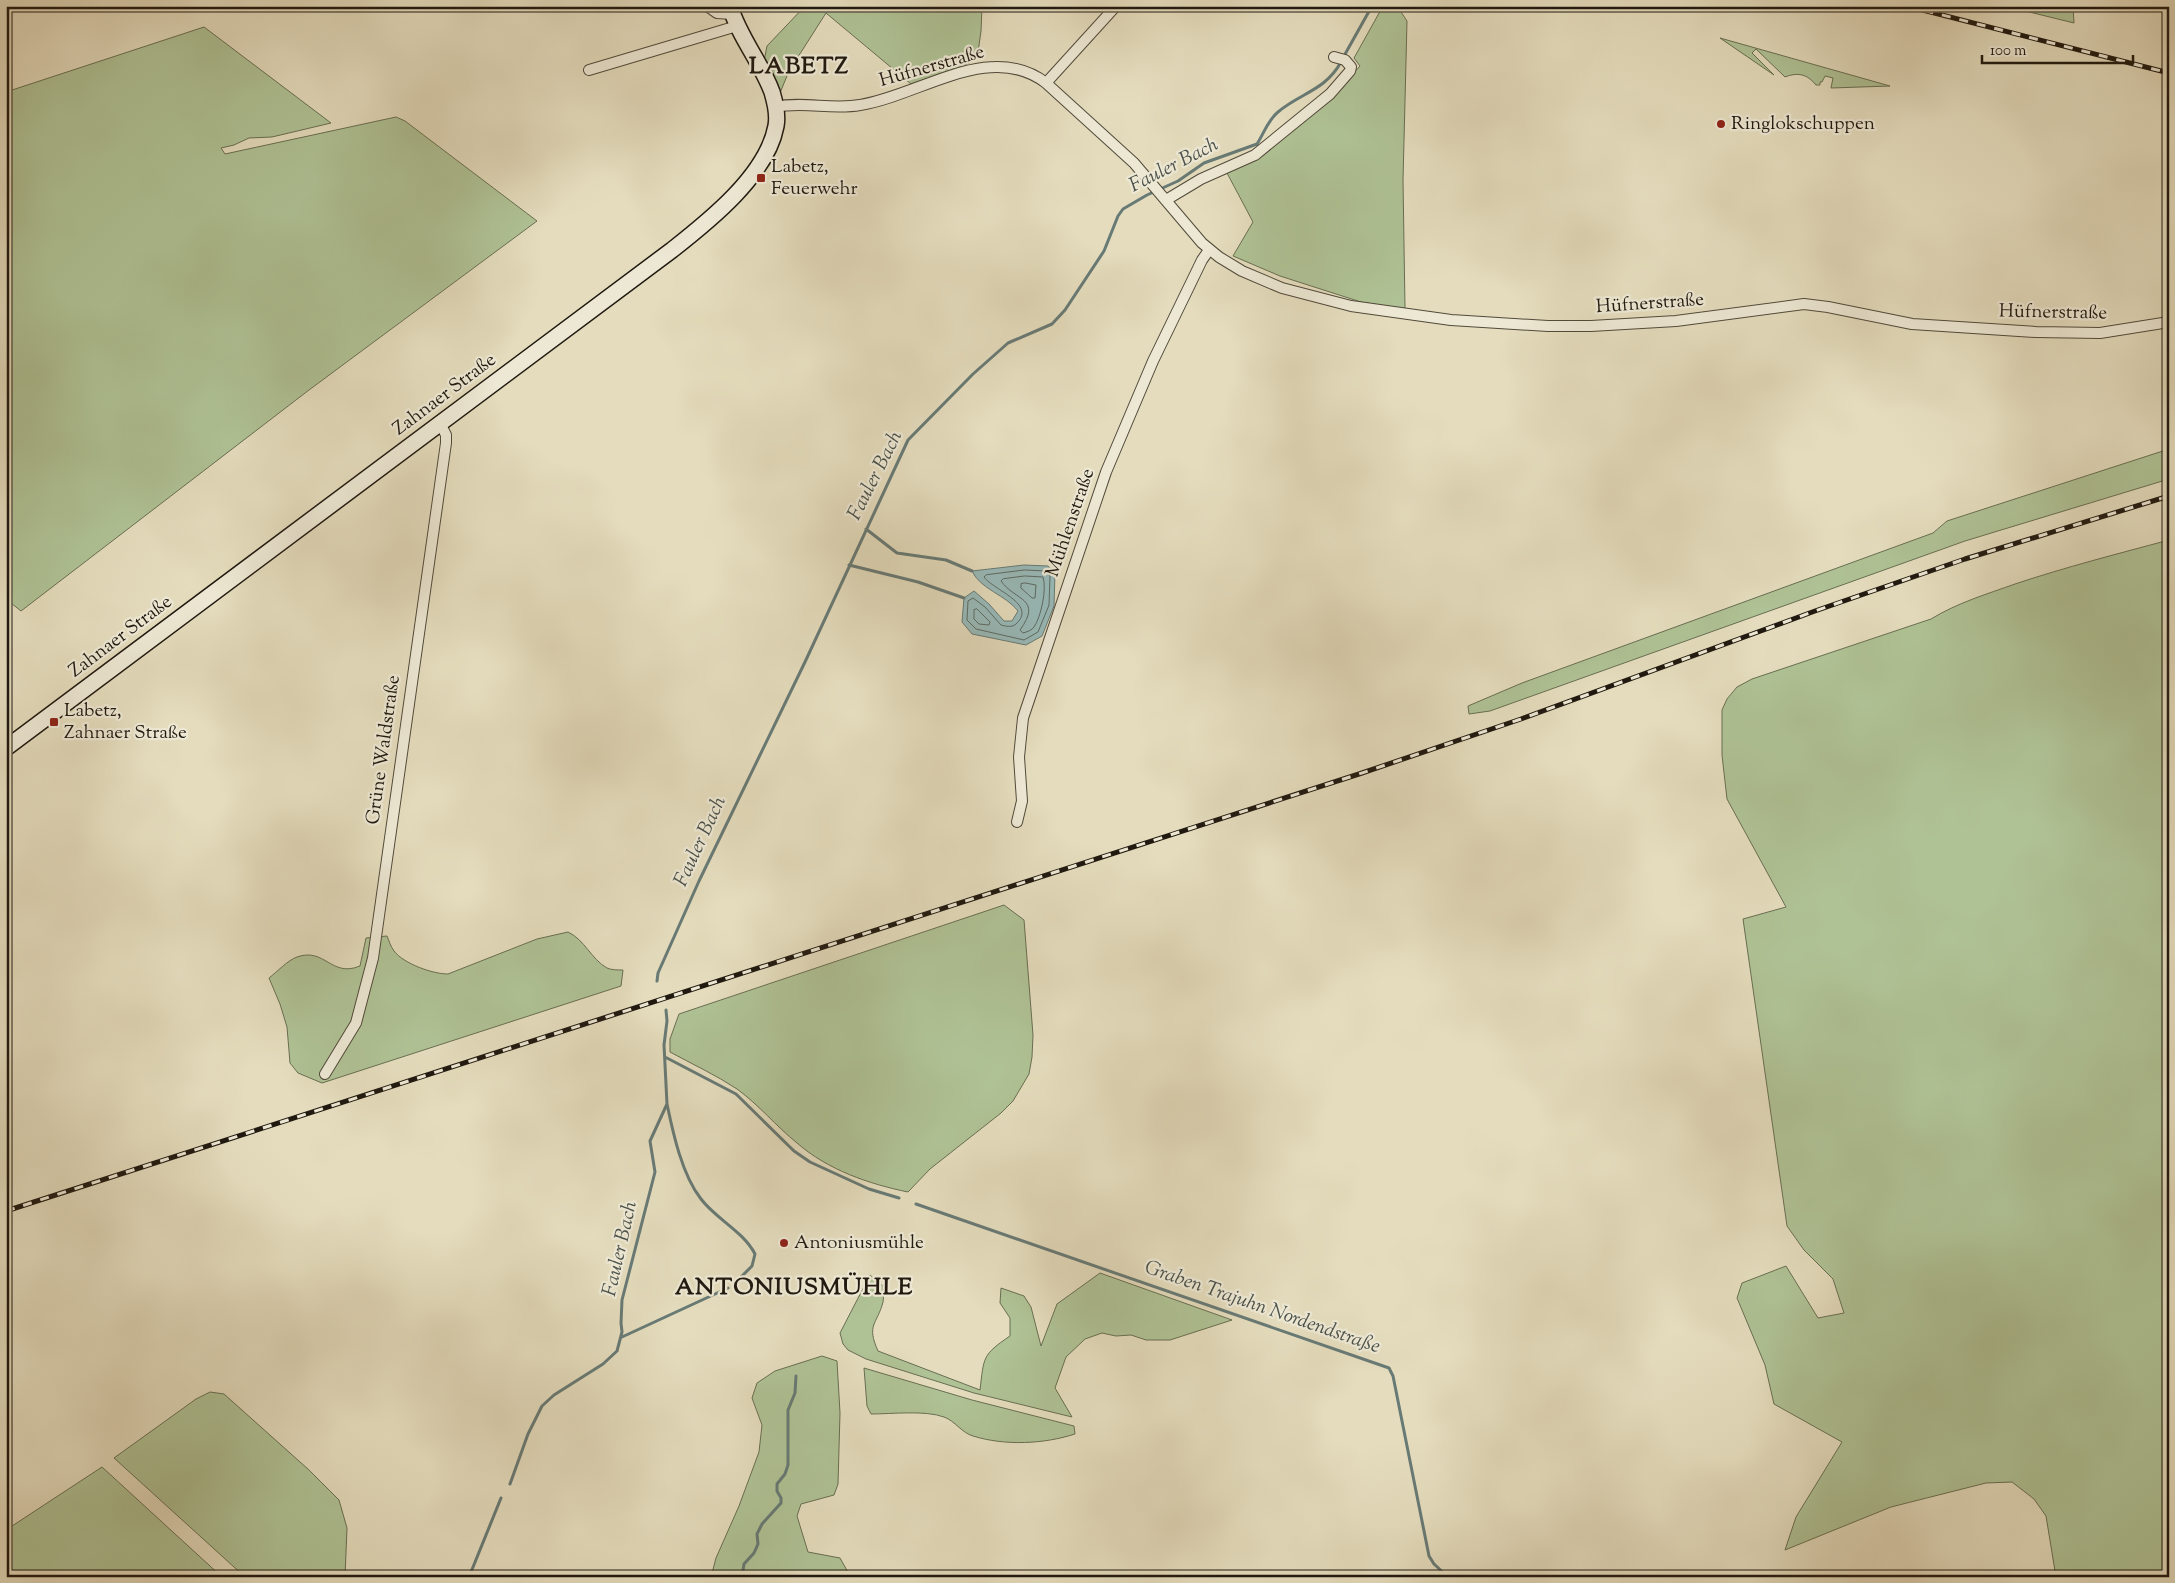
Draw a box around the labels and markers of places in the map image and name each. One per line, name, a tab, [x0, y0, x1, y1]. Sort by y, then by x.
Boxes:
place label: Ringlokschuppen	[1731, 111, 1875, 138]
marker: Ringlokschuppen	[1715, 118, 1727, 130]
place label: Labetz, Feuerwehr	[771, 154, 858, 203]
marker: Labetz, Feuerwehr	[755, 172, 767, 184]
place label: Labetz, Zahnaer Straße	[64, 698, 187, 747]
marker: Labetz, Zahnaer Straße	[48, 716, 60, 728]
place label: Antoniusmühle	[794, 1230, 924, 1257]
marker: Antoniusmühle	[778, 1237, 790, 1249]

